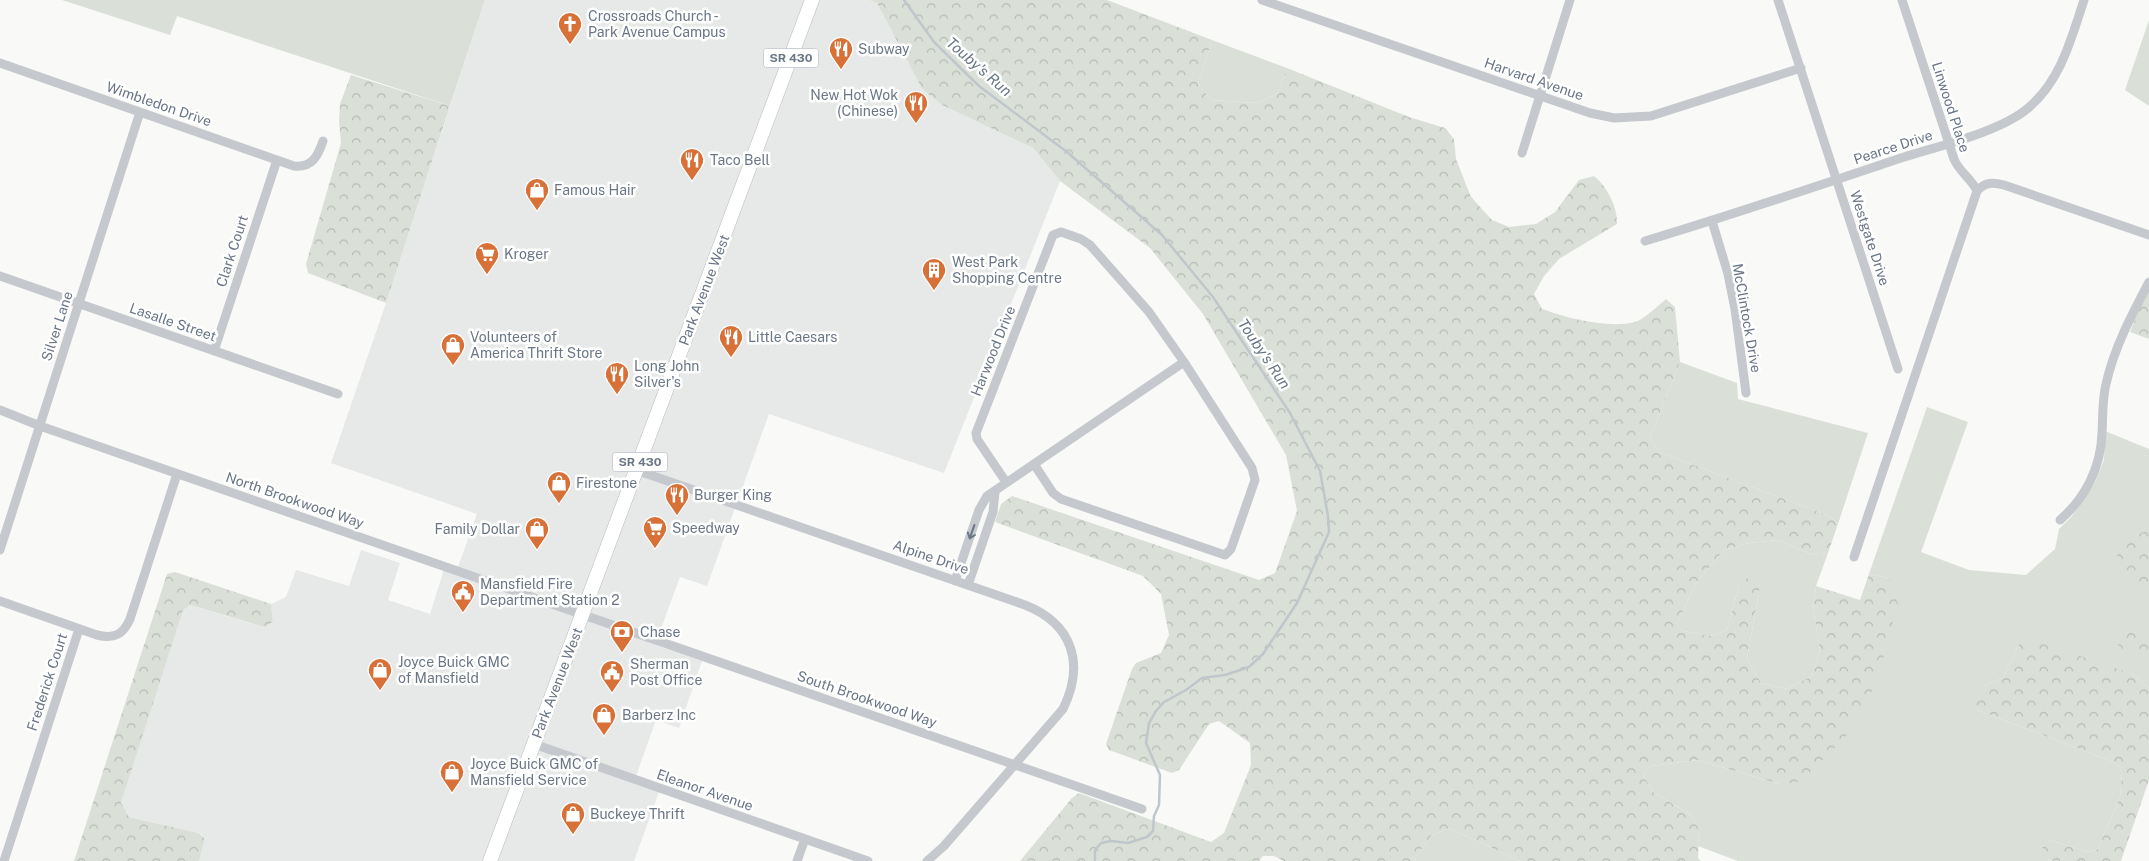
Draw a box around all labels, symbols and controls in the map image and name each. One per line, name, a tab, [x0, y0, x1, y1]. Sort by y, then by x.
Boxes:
place label: Crossroads Church - Park Avenue Campus	[588, 8, 726, 40]
church icon: Crossroads Church - Park Avenue Campus	[557, 11, 583, 45]
water label: Touby's Run	[943, 34, 1015, 99]
restaurant icon: Subway	[828, 36, 854, 70]
place label: Subway	[858, 41, 910, 57]
road number: SR 430	[764, 48, 818, 68]
street label: Harvard Avenue	[1482, 55, 1586, 104]
street label: Linwood Place	[1929, 60, 1973, 154]
street label: Wimbledon Drive	[104, 78, 214, 130]
place label: New Hot Wok (Chinese)	[810, 87, 898, 119]
restaurant icon: New Hot Wok (Chinese)	[903, 90, 929, 124]
street label: Pearce Drive	[1852, 127, 1935, 167]
restaurant icon: Taco Bell	[679, 147, 705, 181]
place label: Taco Bell	[710, 152, 770, 168]
shop icon: Famous Hair	[524, 177, 550, 211]
place label: Famous Hair	[554, 182, 636, 198]
street label: Westgate Drive	[1847, 188, 1893, 288]
street label: Clark Court	[213, 213, 251, 289]
street label: Park Avenue West	[676, 232, 732, 348]
supermarket icon: Kroger	[474, 241, 500, 275]
place label: Kroger	[504, 246, 549, 262]
place label: West Park Shopping Centre	[952, 254, 1062, 286]
building icon: West Park Shopping Centre	[921, 257, 947, 291]
street label: McClintock Drive	[1730, 262, 1764, 374]
street label: Silver Lane	[38, 289, 76, 363]
street label: Lasalle Street	[128, 300, 218, 344]
street label: Harwood Drive	[968, 303, 1018, 398]
water label: Touby's Run	[1235, 316, 1294, 392]
restaurant icon: Little Caesars	[718, 324, 744, 358]
place label: Volunteers of America Thrift Store	[470, 329, 602, 361]
place label: Little Caesars	[748, 329, 837, 345]
shop icon: Volunteers of America Thrift Store	[440, 332, 466, 366]
place label: Long John Silver's	[634, 358, 699, 390]
restaurant icon: Long John Silver's	[604, 361, 630, 395]
road number: SR 430	[612, 452, 668, 472]
street label: North Brookwood Way	[224, 469, 367, 531]
shop icon: Firestone	[546, 470, 572, 504]
place label: Firestone	[576, 475, 637, 491]
restaurant icon: Burger King	[664, 482, 690, 516]
place label: Burger King	[694, 487, 772, 503]
supermarket icon: Speedway	[642, 515, 668, 549]
shop icon: Family Dollar	[524, 516, 550, 550]
place label: Speedway	[672, 520, 740, 536]
place label: Family Dollar	[435, 521, 520, 537]
one-way arrow	[966, 524, 976, 540]
street label: Alpine Drive	[891, 537, 971, 577]
place label: Mansfield Fire Department Station 2	[480, 576, 620, 608]
public building icon: Mansfield Fire Department Station 2	[450, 579, 476, 613]
bank icon: Chase	[609, 619, 635, 653]
place label: Chase	[640, 624, 680, 640]
street label: Park Avenue West	[529, 625, 585, 741]
street label: Frederick Court	[24, 631, 70, 733]
place label: Joyce Buick GMC of Mansfield	[398, 654, 510, 686]
place label: Sherman Post Office	[630, 656, 702, 688]
shop icon: Joyce Buick GMC of Mansfield	[367, 657, 393, 691]
public building icon: Sherman Post Office	[599, 659, 625, 693]
street label: South Brookwood Way	[795, 668, 939, 731]
shop icon: Barberz Inc	[591, 702, 617, 736]
place label: Barberz Inc	[622, 707, 696, 723]
place label: Joyce Buick GMC of Mansfield Service	[470, 756, 598, 788]
shop icon: Joyce Buick GMC of Mansfield Service	[439, 759, 465, 793]
street label: Eleanor Avenue	[655, 766, 755, 814]
shop icon: Buckeye Thrift	[560, 801, 586, 835]
place label: Buckeye Thrift	[590, 806, 685, 822]

